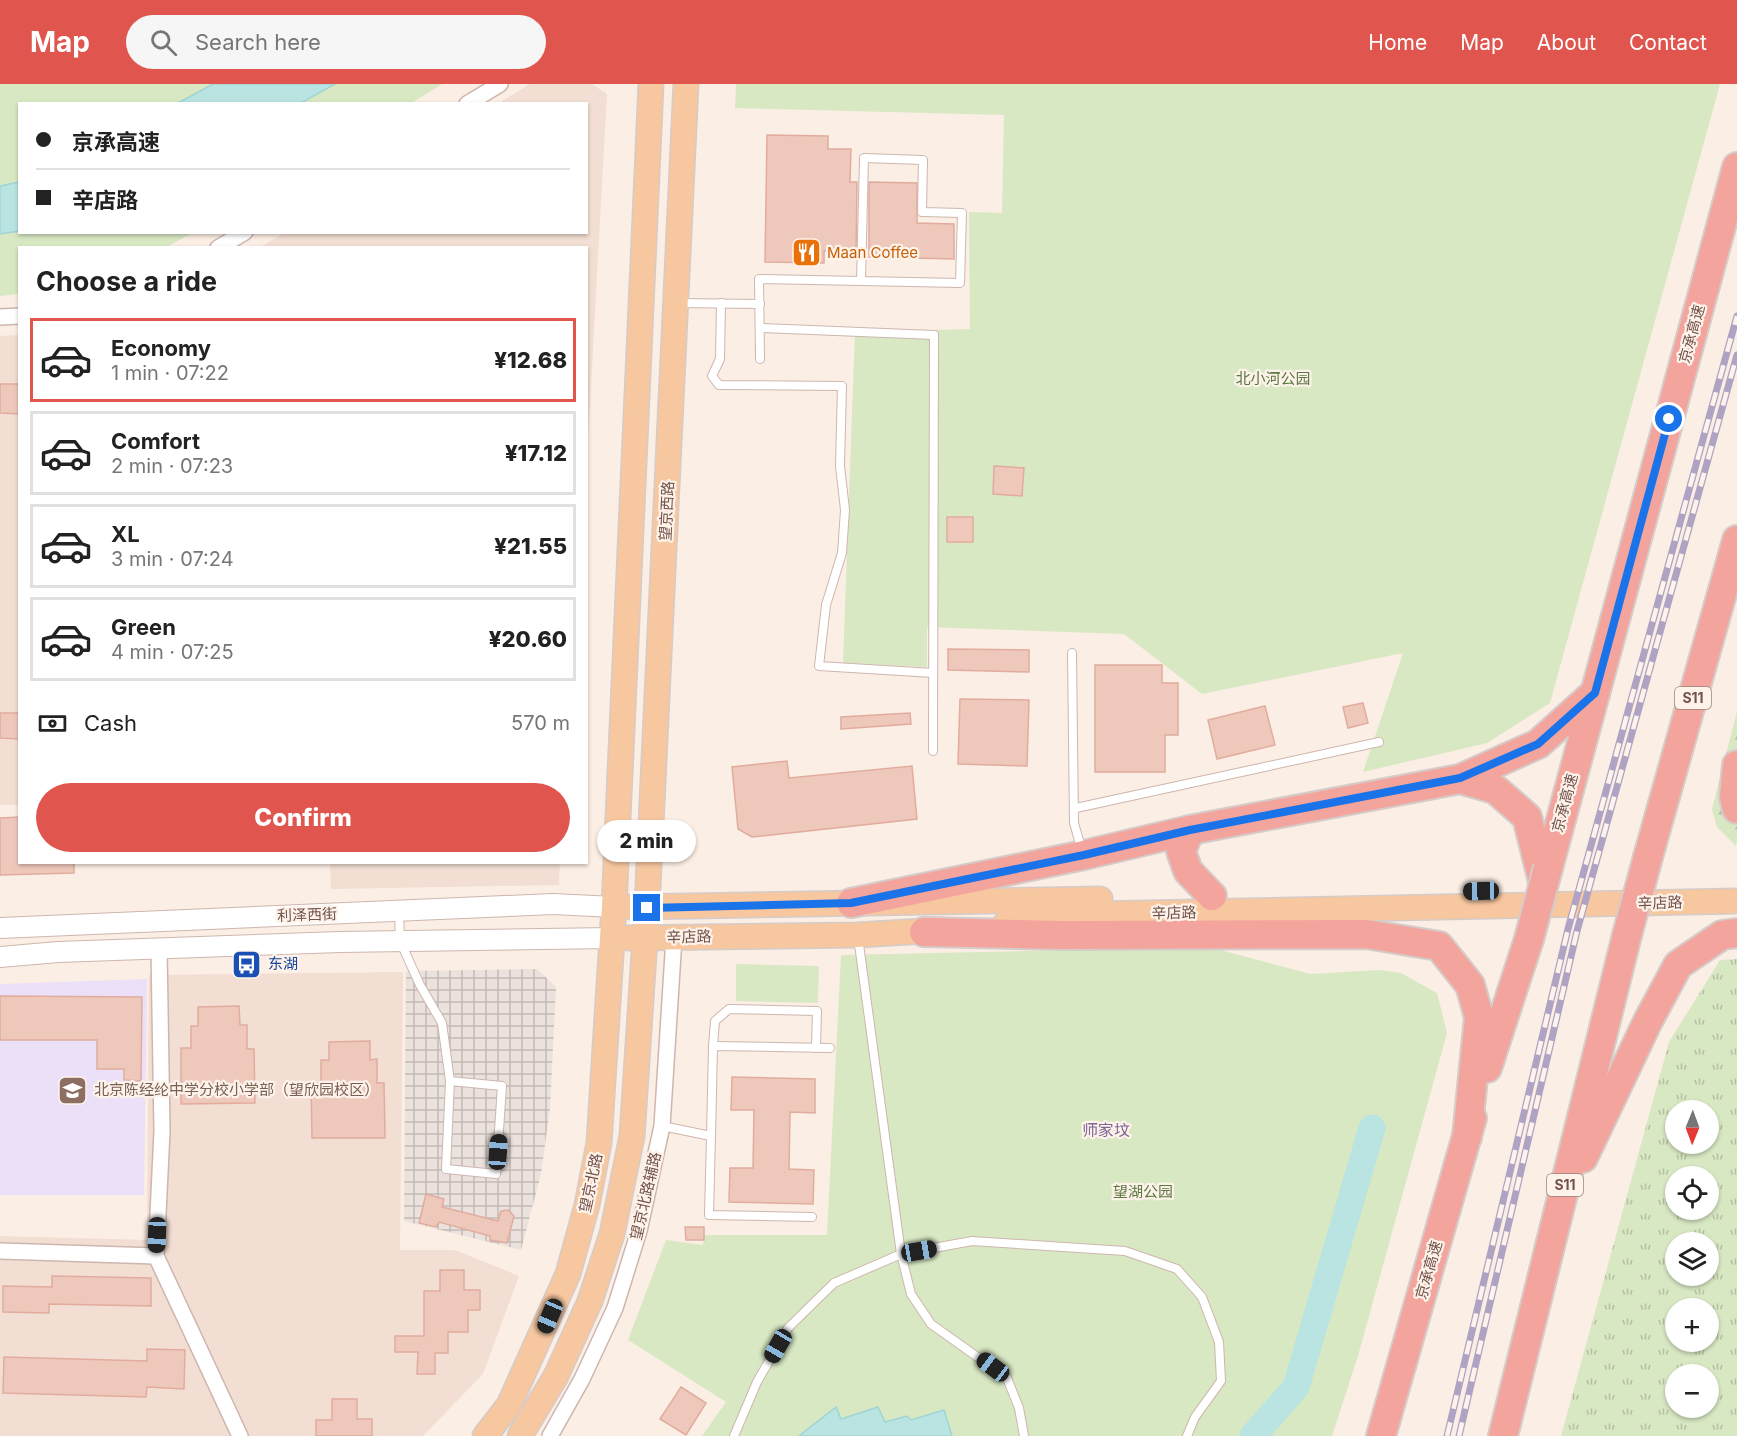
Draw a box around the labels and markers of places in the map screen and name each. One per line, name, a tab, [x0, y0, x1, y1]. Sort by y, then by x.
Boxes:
restaurant icon: Maan Coffee	[790, 237, 822, 269]
place label: Maan Coffee	[827, 243, 918, 262]
bus stop icon: 东湖	[231, 948, 263, 980]
place label: 东湖	[268, 954, 298, 973]
school or university icon: 北京陈经纶中学分校小学部（望欣园校区）	[57, 1074, 89, 1106]
place label: 北京陈经纶中学分校小学部（望欣园校区）	[94, 1080, 379, 1099]

